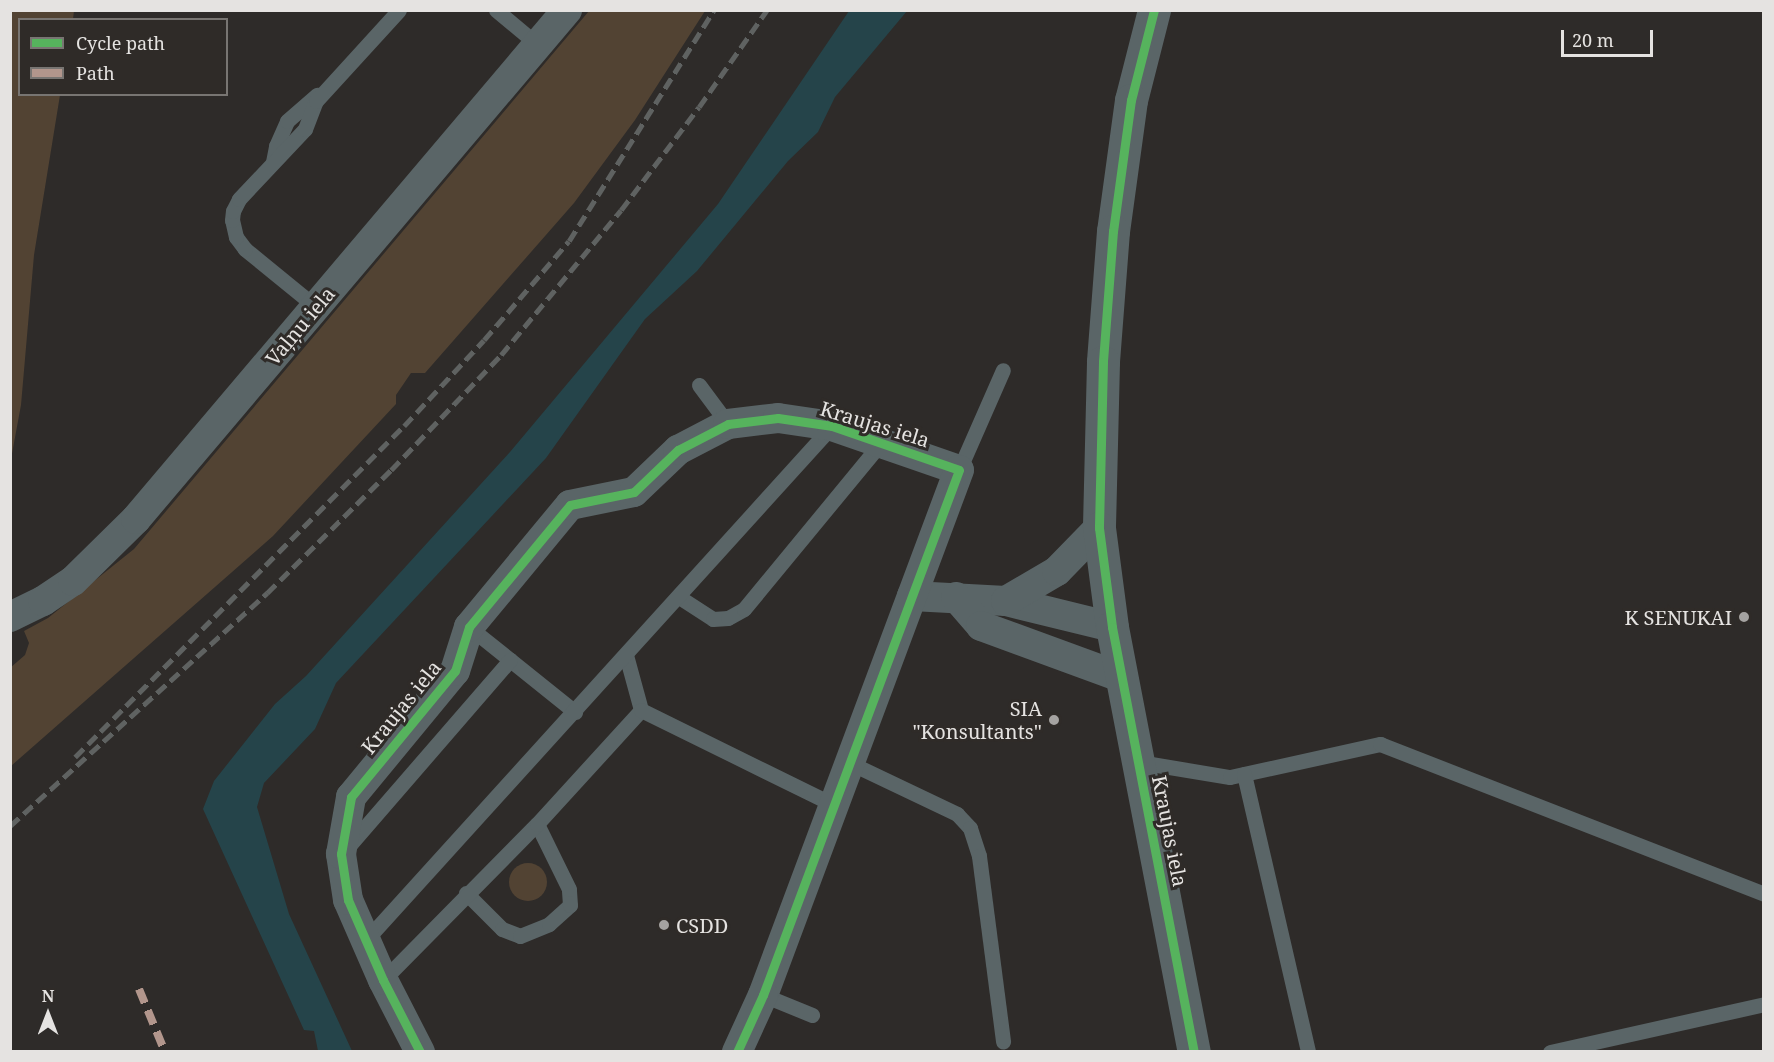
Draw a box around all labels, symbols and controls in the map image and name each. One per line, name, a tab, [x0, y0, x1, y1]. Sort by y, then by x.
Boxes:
legend	[18, 18, 228, 96]
scale bar	[1564, 18, 1656, 56]
text: 20 m	[1572, 28, 1614, 52]
text: Cycle path	[76, 31, 165, 55]
text: Path	[76, 61, 115, 85]
street label: Vaļņu iela	[260, 282, 340, 370]
street label: Kraujas iela	[817, 396, 933, 452]
place label: K SENUKAI	[1624, 605, 1732, 629]
marker: K SENUKAI	[1737, 610, 1751, 624]
street label: Kraujas iela	[356, 656, 446, 758]
place label: SIA "Konsultants"	[912, 696, 1042, 743]
marker: SIA "Konsultants"	[1047, 713, 1061, 727]
street label: Kraujas iela	[1147, 773, 1193, 889]
place label: CSDD	[676, 913, 728, 937]
marker: CSDD	[657, 918, 671, 932]
north arrow	[18, 984, 78, 1044]
text: N	[42, 985, 54, 1007]

